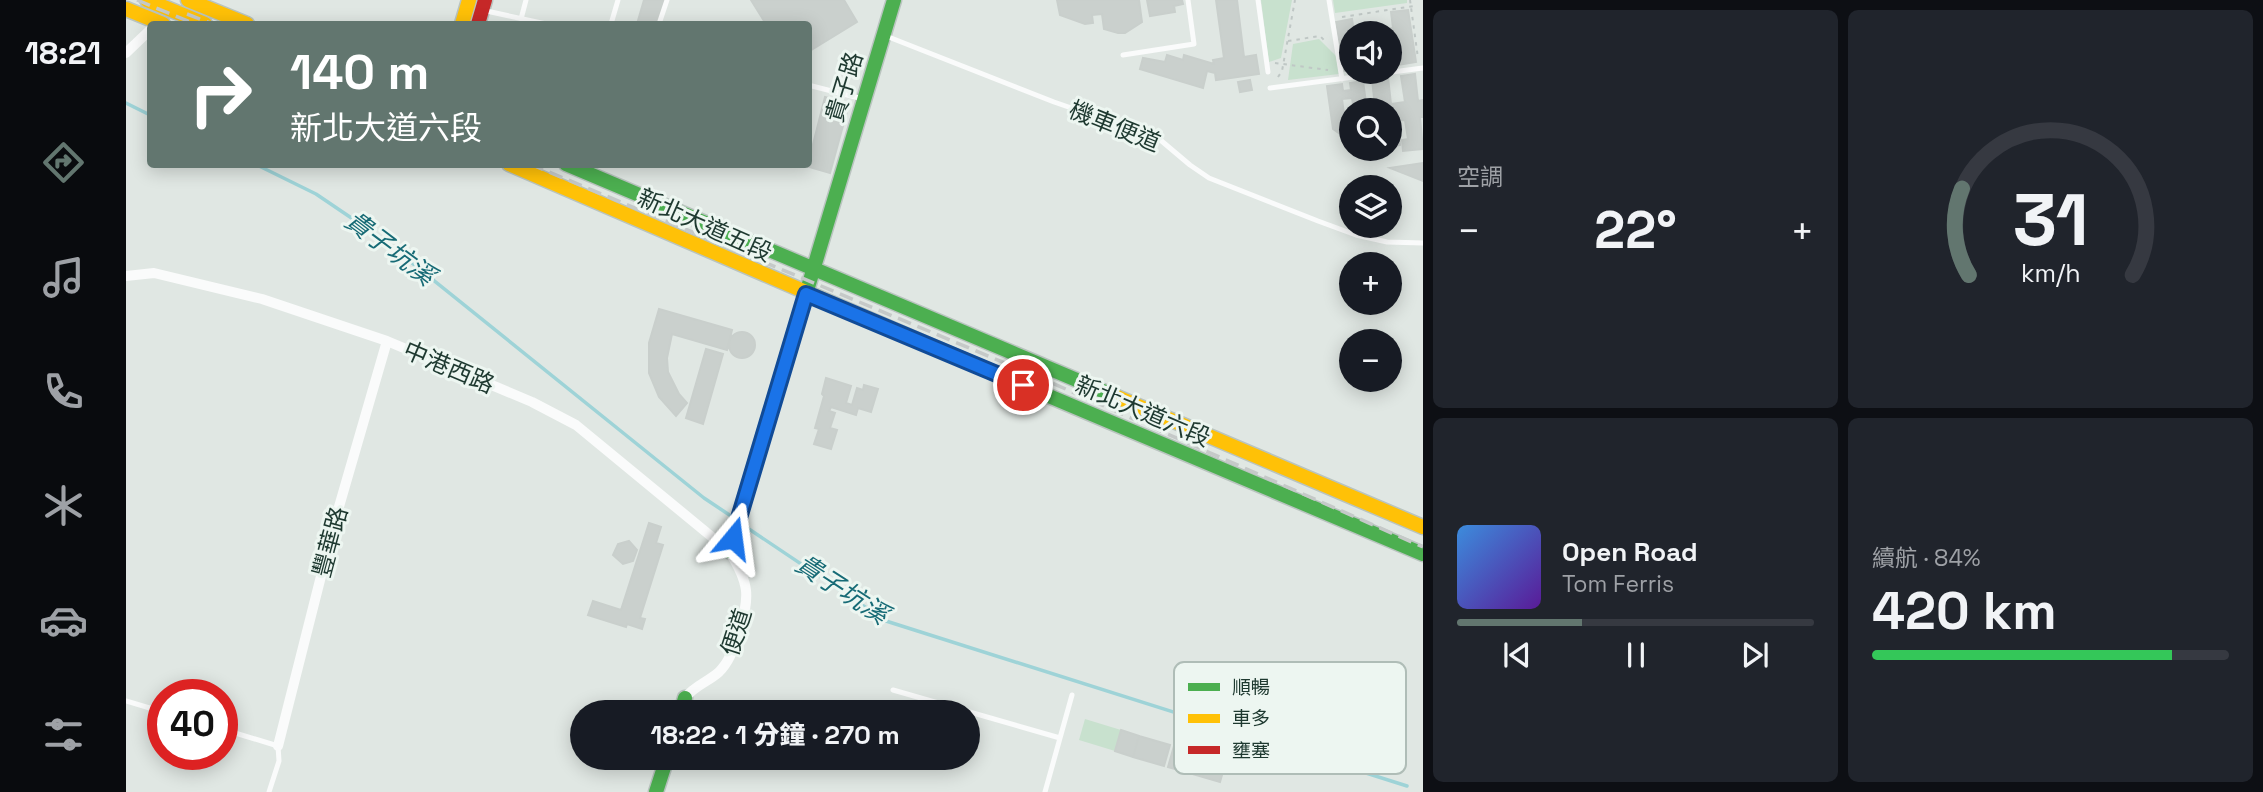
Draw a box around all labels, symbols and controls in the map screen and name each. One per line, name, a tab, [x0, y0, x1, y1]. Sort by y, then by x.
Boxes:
map controls	[1339, 21, 1402, 392]
button: sound	[1339, 21, 1402, 84]
text: 18:21	[25, 33, 101, 73]
text: 140 m	[290, 41, 429, 103]
street label: 貴子路	[819, 48, 869, 126]
icon: right	[175, 49, 266, 140]
street label: 機車便道	[1065, 94, 1165, 158]
button: search	[1339, 98, 1402, 161]
text: 新北大道六段	[290, 108, 482, 148]
icon: directions	[39, 138, 88, 187]
text: 空調	[1457, 162, 1503, 192]
text: 31	[2013, 173, 2088, 266]
button: layers	[1339, 175, 1402, 238]
street label: 新北大道五段	[633, 182, 777, 268]
text: 22°	[1594, 197, 1677, 263]
water label: 貴子坑溪	[338, 203, 445, 295]
text: −	[1457, 207, 1481, 255]
text: +	[1790, 207, 1814, 255]
button: +	[1339, 252, 1402, 315]
icon: music	[39, 253, 88, 302]
text: km/h	[2021, 257, 2080, 289]
button: −	[1339, 329, 1402, 392]
street label: 中港西路	[399, 334, 499, 400]
pin	[993, 355, 1053, 415]
icon: arrive	[1004, 366, 1042, 404]
icon: phone	[39, 367, 88, 416]
street label: 新北大道六段	[1071, 369, 1215, 453]
icon: climate	[39, 481, 88, 530]
position arrow	[696, 501, 770, 575]
street label: 豐華路	[306, 503, 354, 581]
text: Open Road	[1562, 535, 1698, 569]
text: 續航 · 84%	[1872, 543, 1981, 573]
water label: 貴子坑溪	[789, 546, 898, 634]
text: Tom Ferris	[1562, 569, 1674, 599]
text: 420 km	[1872, 578, 2057, 644]
icon: car	[39, 596, 88, 645]
street label: 便道	[714, 604, 758, 660]
icon: previous	[1498, 636, 1536, 674]
icon: pause	[1617, 636, 1655, 674]
icon: next	[1736, 636, 1774, 674]
legend	[1174, 662, 1406, 774]
text: 順暢	[1232, 675, 1270, 700]
speed limit sign: 40	[147, 679, 238, 770]
text: 車多	[1232, 706, 1270, 731]
icon: filters	[39, 710, 88, 759]
text: 18:22 · 1 分鐘 · 270 m	[650, 718, 900, 752]
text: 壅塞	[1232, 738, 1270, 763]

